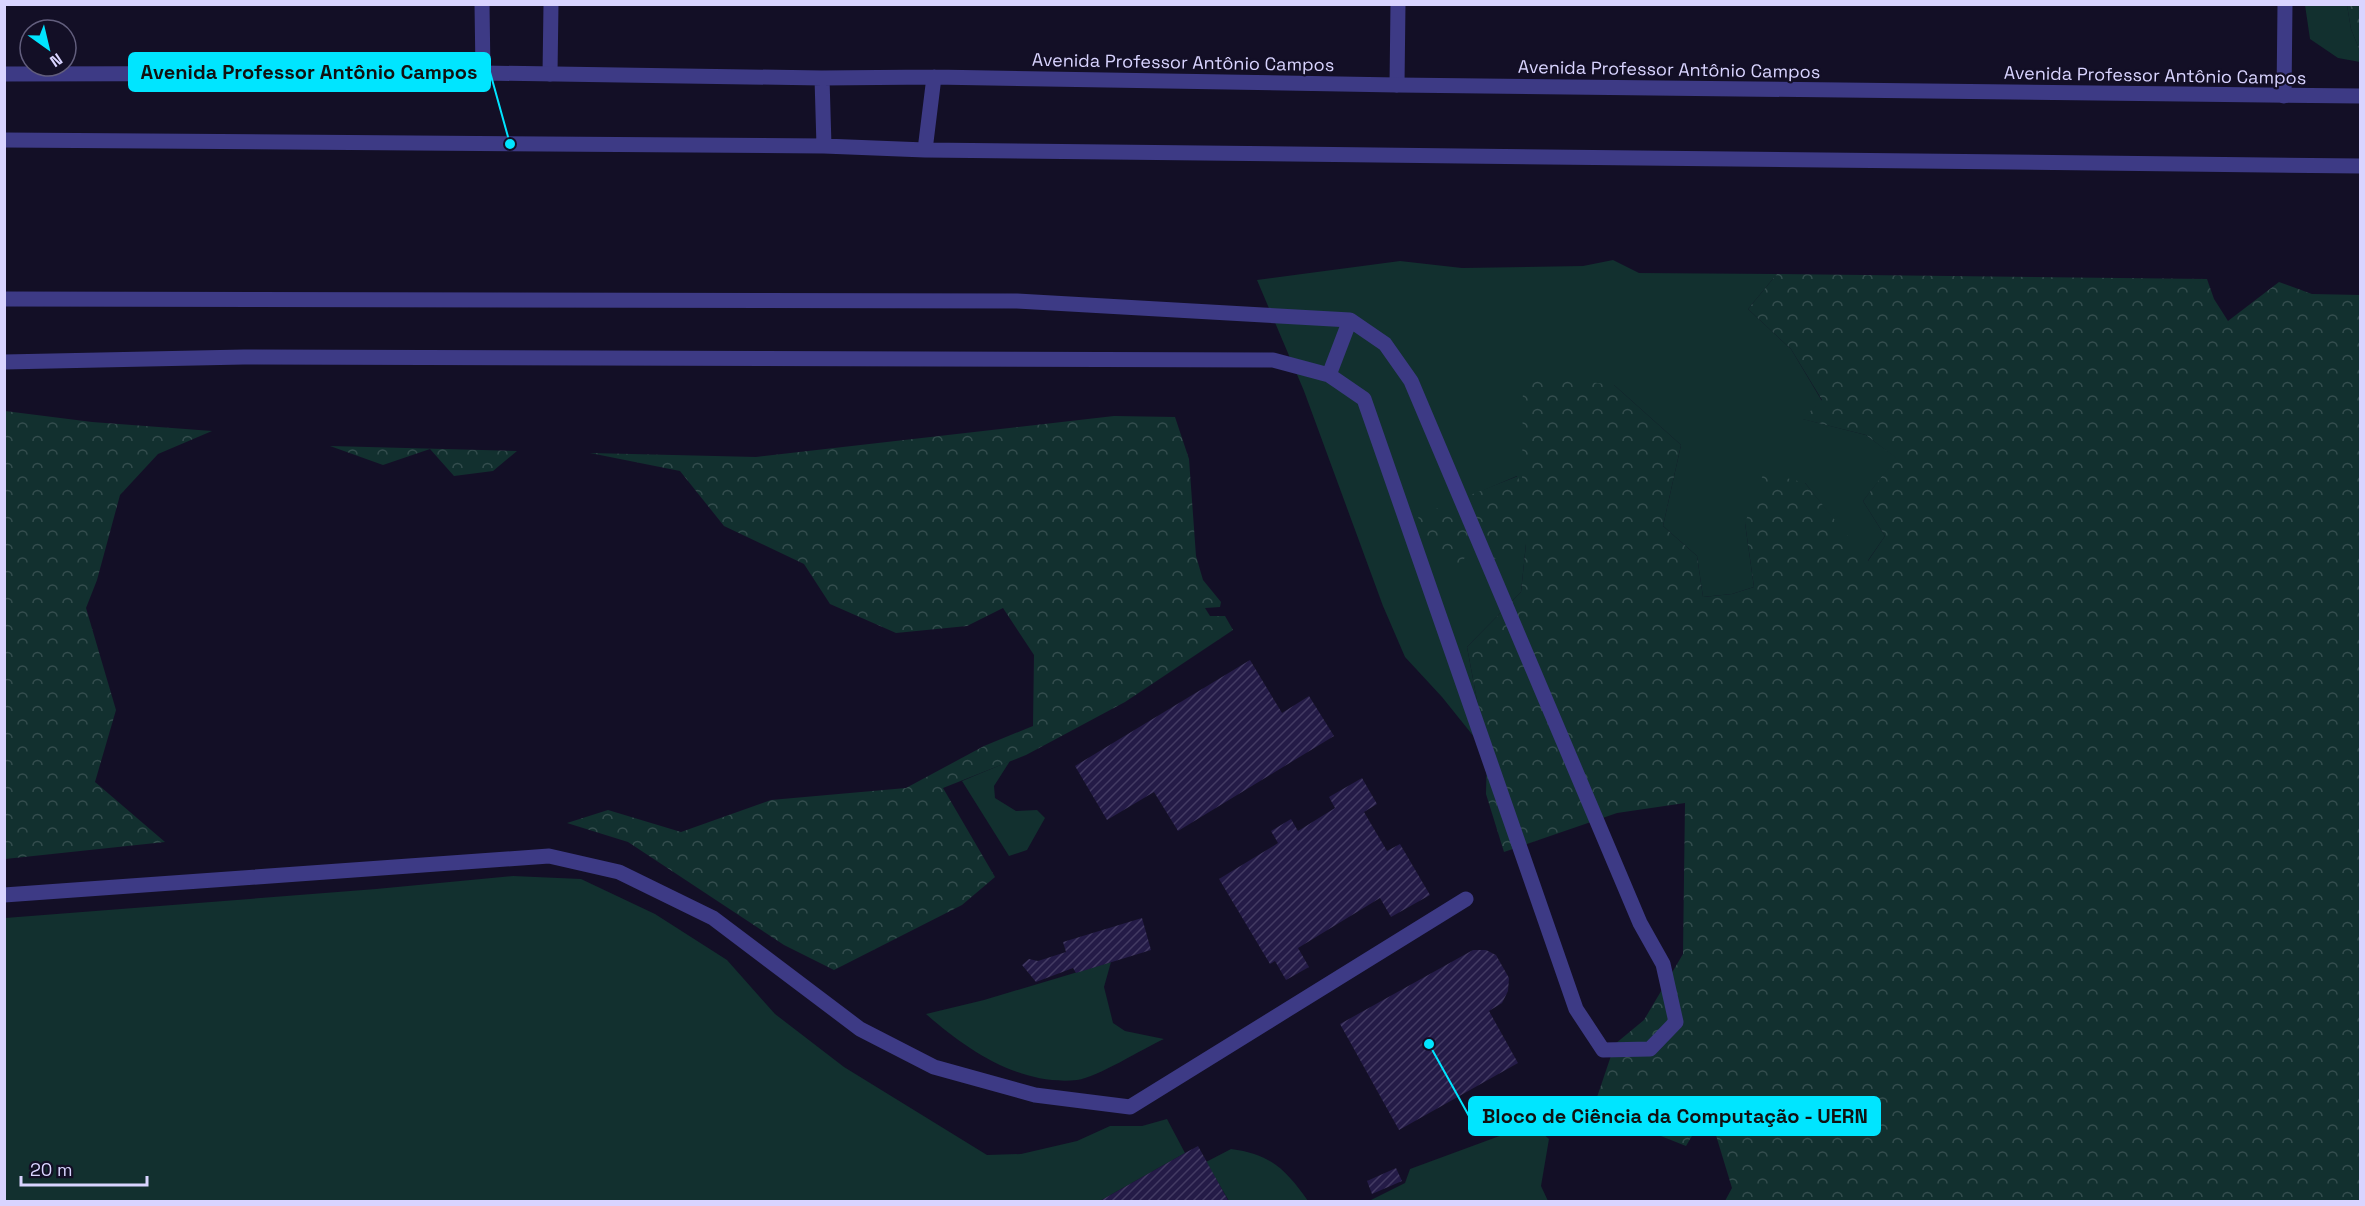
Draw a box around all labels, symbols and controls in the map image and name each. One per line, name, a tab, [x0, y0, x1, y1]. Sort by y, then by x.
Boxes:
north arrow	[18, 18, 78, 78]
text: N	[46, 48, 66, 72]
street label: Avenida Professor Antônio Campos	[1032, 48, 1334, 76]
callout: Avenida Professor Antônio Campos	[129, 53, 490, 91]
street label: Avenida Professor Antônio Campos	[1518, 55, 1820, 83]
text: Avenida Professor Antônio Campos	[141, 59, 477, 85]
street label: Avenida Professor Antônio Campos	[2004, 61, 2306, 89]
callout: Bloco de Ciência da Computação - UERN	[1469, 1097, 1880, 1135]
text: Bloco de Ciência da Computação - UERN	[1482, 1103, 1868, 1129]
scale bar	[21, 1149, 147, 1187]
text: 20 m	[30, 1158, 73, 1181]

